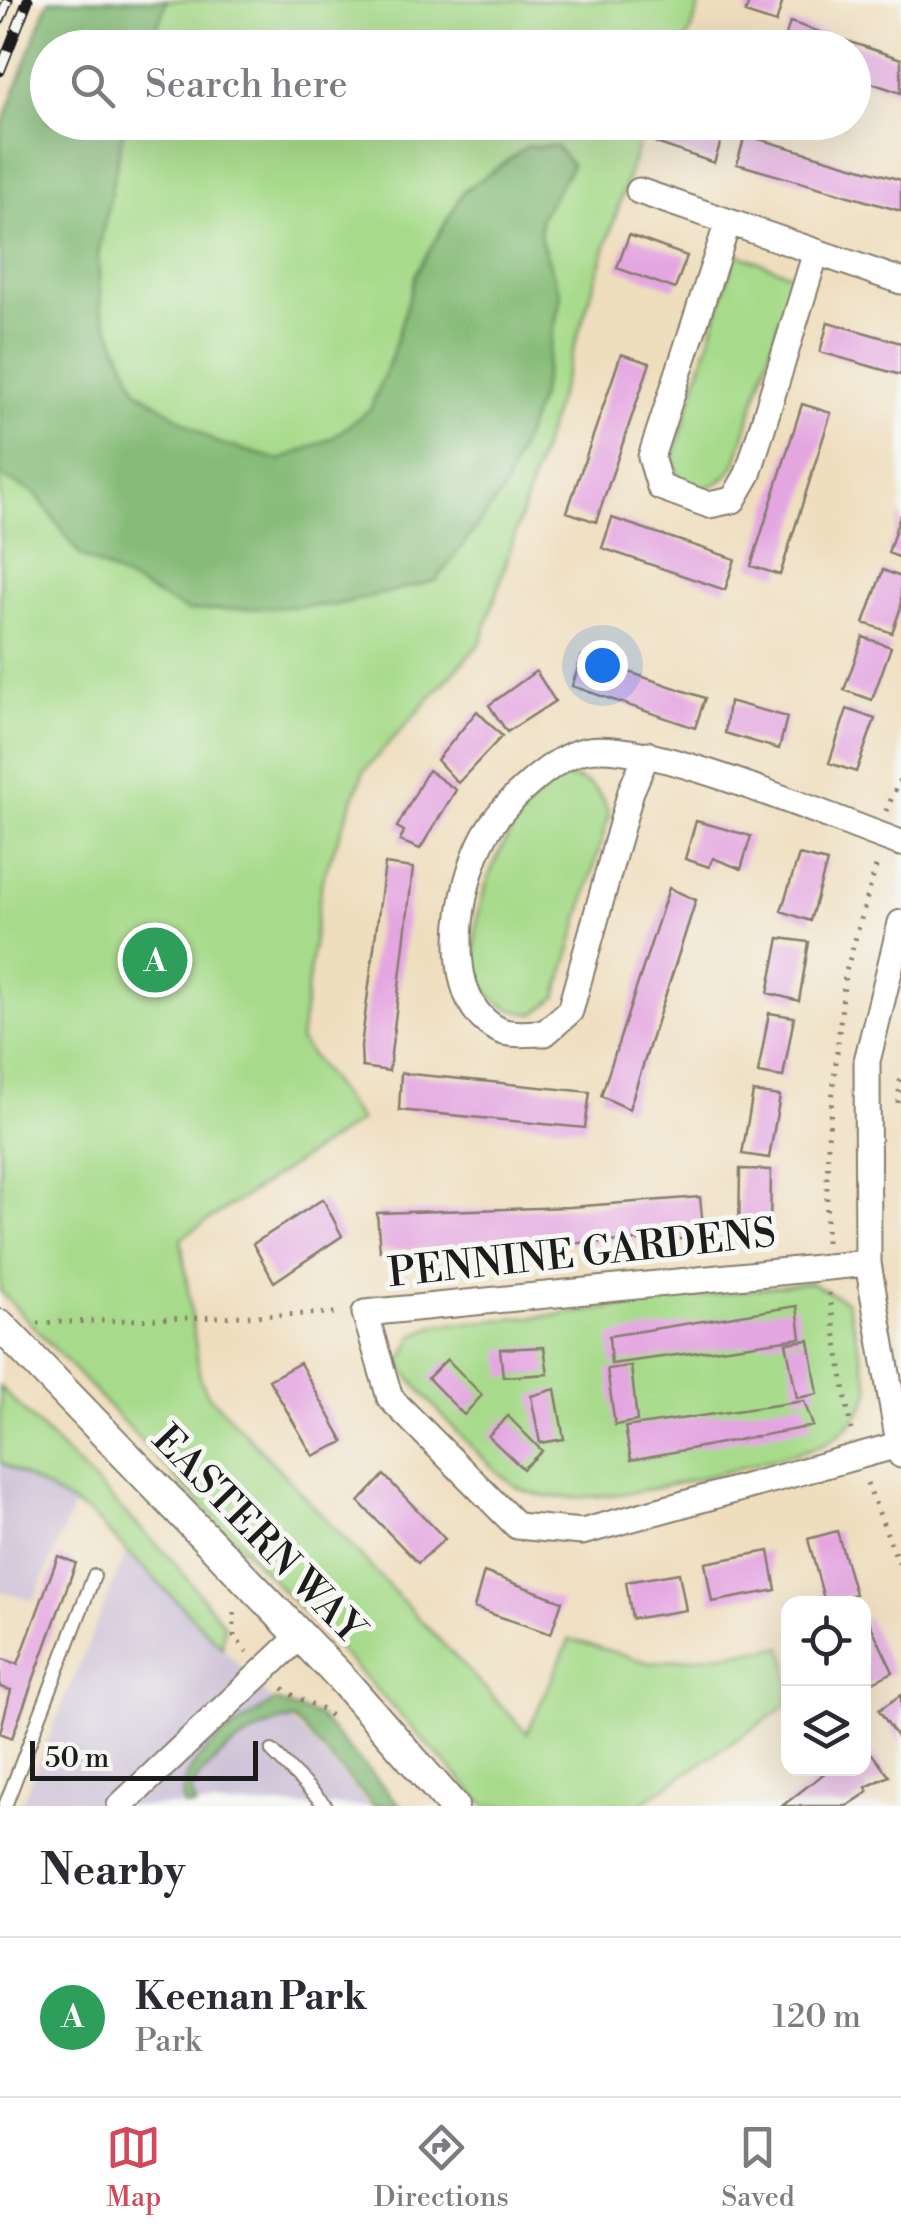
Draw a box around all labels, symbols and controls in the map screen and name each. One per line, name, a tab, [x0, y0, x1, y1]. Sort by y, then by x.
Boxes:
search box	[30, 30, 871, 140]
icon: search	[65, 58, 120, 113]
text: Search here	[145, 62, 348, 109]
your location	[577, 640, 628, 691]
pin: A	[122, 922, 188, 998]
street label: PENNINE GARDENS	[386, 1209, 778, 1299]
street label: EASTERN WAY	[141, 1415, 376, 1656]
map controls	[781, 1596, 871, 1776]
button: locate	[781, 1596, 871, 1686]
button: layers	[781, 1686, 871, 1776]
scale bar	[30, 1736, 258, 1780]
text: 50 m	[45, 1741, 109, 1776]
text: Nearby	[40, 1845, 185, 1898]
text: Keenan Park	[135, 1974, 367, 2021]
text: A	[61, 1997, 84, 2037]
text: 120 m	[772, 1997, 861, 2037]
text: Park	[135, 2021, 202, 2061]
tab: Map	[106, 2120, 161, 2215]
tab: Directions	[374, 2120, 509, 2215]
tab: Saved	[721, 2120, 795, 2215]

